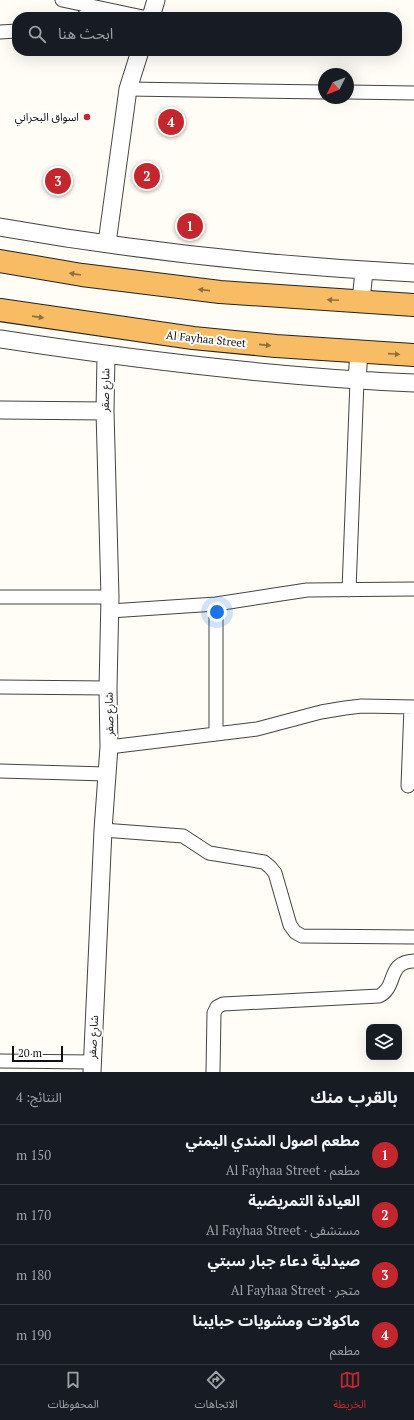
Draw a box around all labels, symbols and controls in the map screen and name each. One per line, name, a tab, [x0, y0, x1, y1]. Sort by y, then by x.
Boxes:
search box	[12, 12, 402, 56]
icon: search	[26, 23, 48, 45]
text: ابحث هنا	[58, 23, 113, 43]
north arrow	[318, 68, 354, 104]
pin: 4	[158, 107, 184, 137]
place label: اسواق البحراني	[15, 110, 79, 127]
marker: اسواق البحراني	[82, 112, 92, 122]
pin: 2	[134, 161, 160, 191]
pin: 3	[45, 166, 71, 196]
pin: 1	[177, 211, 203, 241]
one-way arrow	[68, 271, 81, 277]
one-way arrow	[198, 287, 210, 293]
one-way arrow	[327, 296, 339, 303]
one-way arrow	[32, 314, 45, 320]
street label: Al Fayhaa Street	[165, 328, 247, 350]
one-way arrow	[259, 342, 271, 348]
one-way arrow	[388, 350, 400, 357]
street label: شارع صقر	[98, 368, 113, 413]
your location	[207, 602, 227, 622]
street label: شارع صقر	[102, 692, 117, 737]
street label: شارع صقر	[85, 1014, 102, 1060]
map controls	[366, 1024, 402, 1060]
button: layers	[366, 1024, 402, 1060]
scale bar	[12, 1044, 63, 1063]
text: 20 m	[18, 1046, 42, 1060]
text: بالقرب منك	[311, 1085, 398, 1108]
text: النتائج: 4	[16, 1088, 62, 1106]
text: مطعم اصول المندي اليمني	[185, 1130, 360, 1150]
text: 150 m	[16, 1146, 51, 1164]
text: 1	[381, 1146, 389, 1164]
text: مطعم · Al Fayhaa Street	[226, 1161, 360, 1179]
text: العيادة التمريضية	[248, 1190, 360, 1210]
text: 170 m	[16, 1206, 51, 1224]
text: 2	[381, 1206, 389, 1224]
text: مستشفى · Al Fayhaa Street	[206, 1221, 360, 1239]
text: صيدلية دعاء جبار سبتي	[207, 1250, 360, 1270]
text: 180 m	[16, 1266, 51, 1284]
text: 3	[381, 1266, 389, 1284]
text: متجر · Al Fayhaa Street	[231, 1281, 360, 1299]
text: ماكولات ومشويات حبايبنا	[192, 1310, 360, 1330]
text: 190 m	[16, 1326, 51, 1344]
text: 4	[381, 1326, 389, 1344]
text: مطعم	[330, 1341, 360, 1359]
tab: المحفوظات	[48, 1369, 99, 1416]
tab: الاتجاهات	[195, 1369, 238, 1416]
tab: الخريطة	[333, 1369, 366, 1416]

